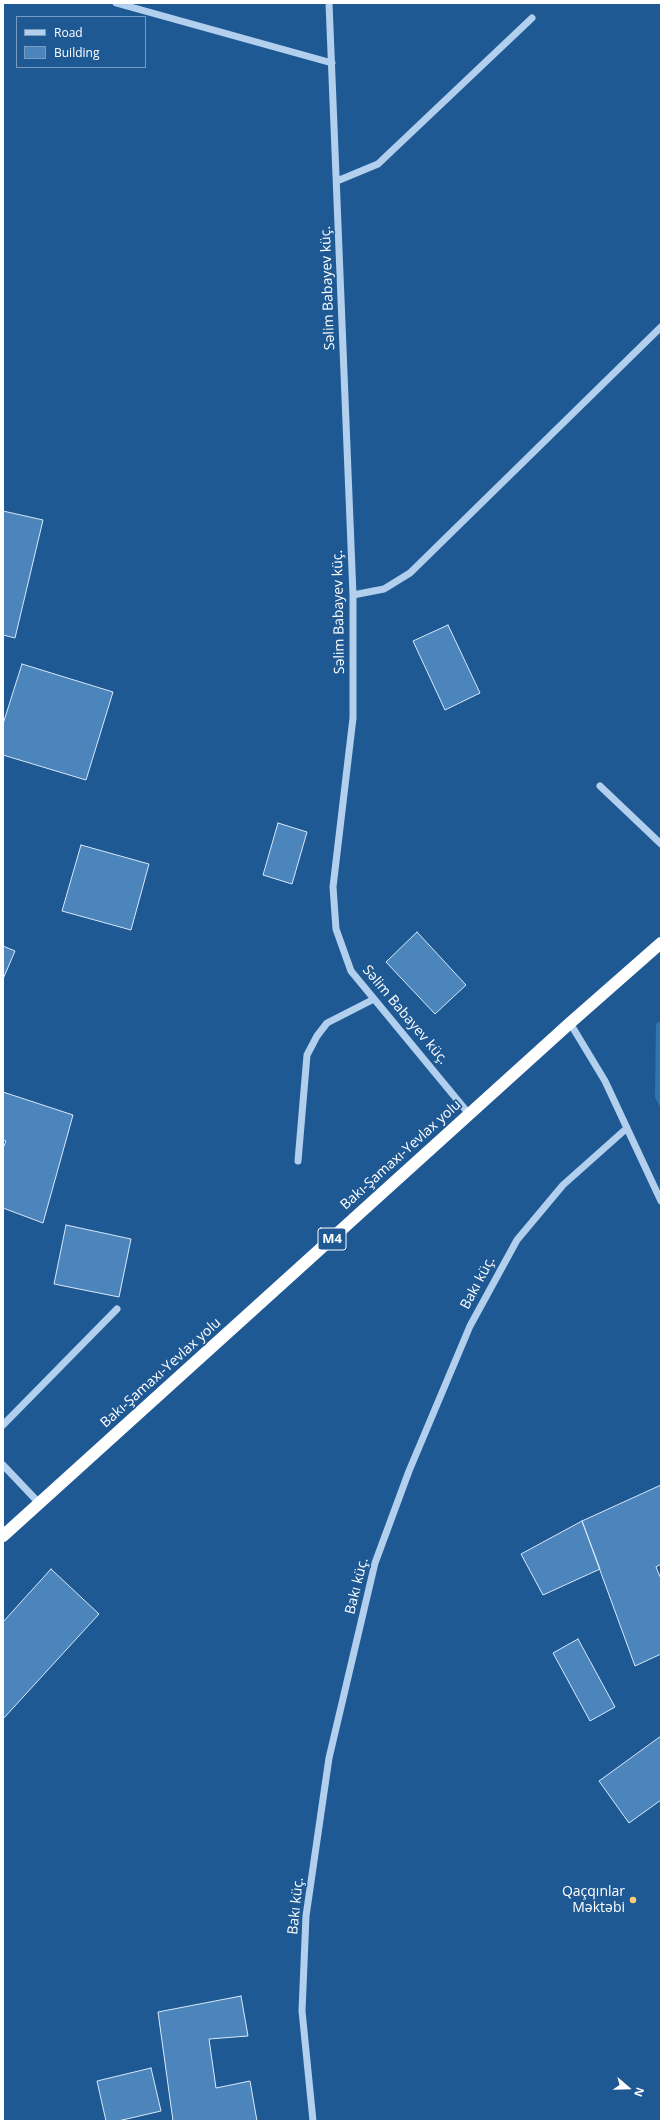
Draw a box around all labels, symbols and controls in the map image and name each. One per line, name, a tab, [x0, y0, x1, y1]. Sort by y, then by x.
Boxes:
legend	[16, 16, 146, 68]
text: Road	[54, 24, 83, 41]
text: Building	[54, 44, 99, 61]
street label: Səlim Babayev küç.	[317, 226, 339, 350]
street label: Səlim Babayev küç.	[330, 550, 348, 674]
street label: Səlim Babayev küç.	[359, 962, 451, 1068]
street label: Bakı-Şamaxı-Yevlax yolu	[337, 1096, 465, 1214]
road number: M4	[318, 1228, 346, 1250]
street label: Bakı küç.	[457, 1254, 499, 1312]
street label: Bakı-Şamaxı-Yevlax yolu	[97, 1314, 225, 1432]
street label: Bakı küç.	[342, 1556, 372, 1616]
street label: Bakı küç.	[285, 1876, 307, 1936]
place label: Qaçqınlar Məktəbi	[562, 1884, 625, 1916]
marker: Qaçqınlar Məktəbi	[628, 1895, 638, 1905]
north arrow	[608, 2068, 648, 2108]
text: N	[631, 2085, 648, 2099]

